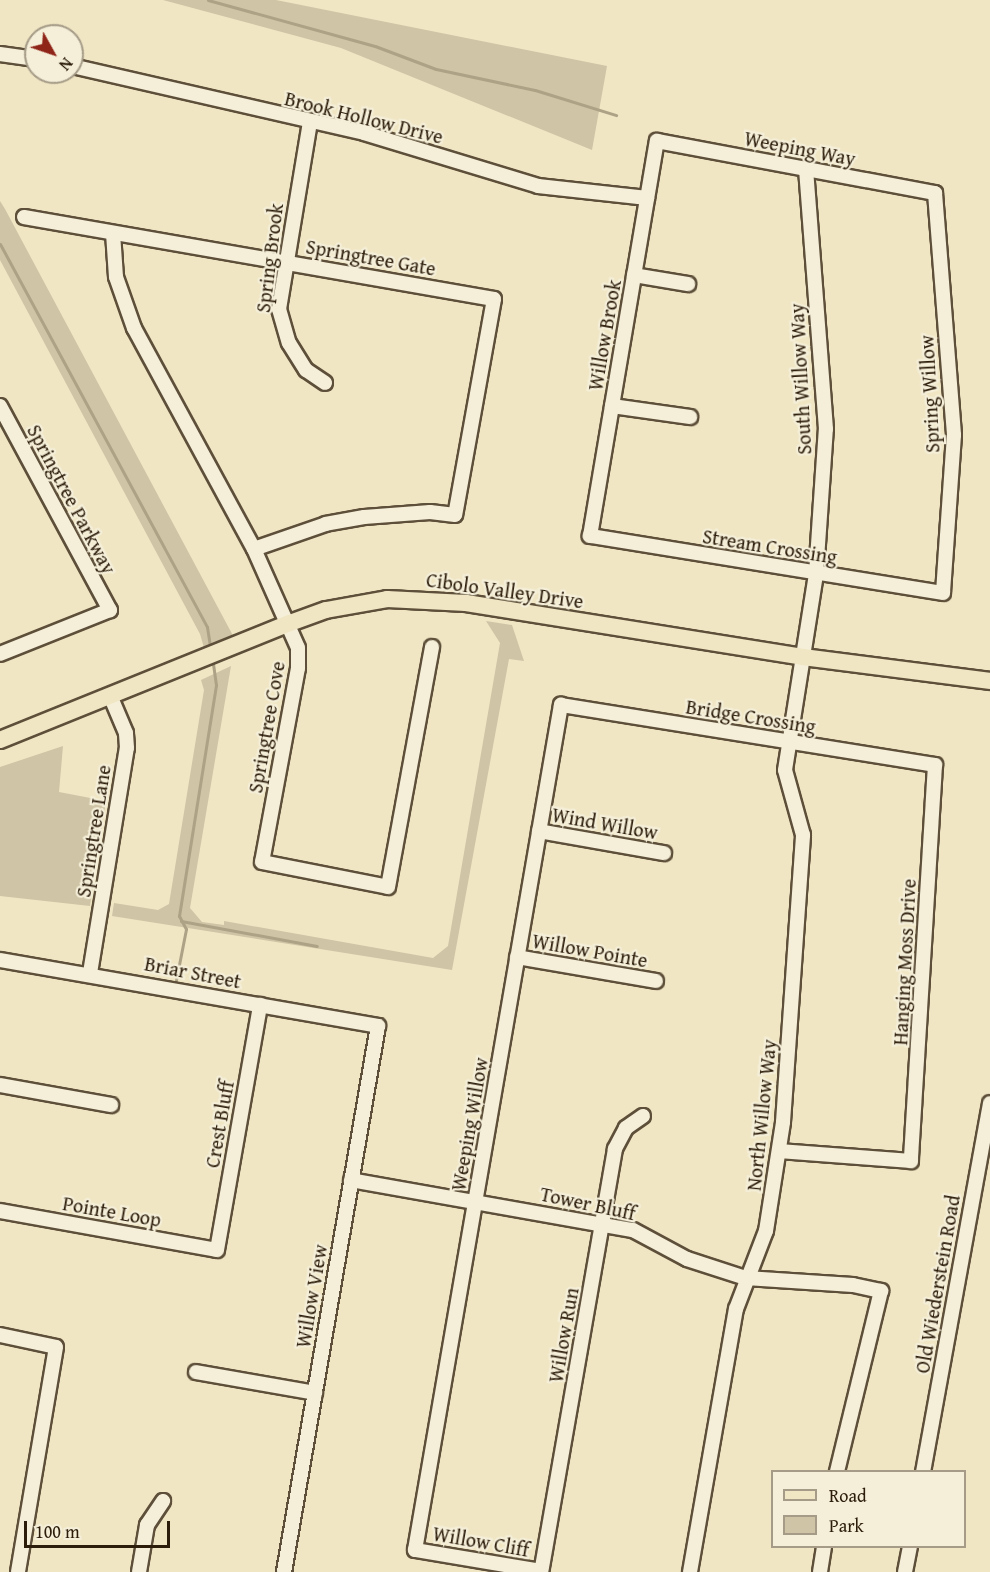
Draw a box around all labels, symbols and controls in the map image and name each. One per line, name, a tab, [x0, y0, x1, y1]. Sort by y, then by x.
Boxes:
north arrow	[24, 24, 84, 84]
text: N	[54, 52, 79, 76]
street label: Brook Hollow Drive	[282, 86, 446, 148]
street label: Weeping Way	[742, 125, 858, 171]
street label: Spring Brook	[250, 202, 288, 314]
street label: Springtree Gate	[304, 234, 438, 280]
street label: Willow Brook	[582, 278, 626, 392]
street label: South Willow Way	[784, 303, 816, 455]
street label: Spring Willow	[914, 334, 944, 454]
street label: Springtree Parkway	[23, 420, 121, 578]
street label: Stream Crossing	[701, 524, 839, 568]
street label: Cibolo Valley Drive	[425, 567, 585, 613]
street label: Springtree Cove	[243, 659, 289, 795]
street label: Bridge Crossing	[684, 694, 818, 738]
street label: Springtree Lane	[71, 763, 115, 899]
street label: Wind Willow	[550, 802, 660, 844]
street label: Hanging Moss Drive	[888, 878, 920, 1046]
street label: Willow Pointe	[531, 928, 649, 972]
street label: Briar Street	[143, 951, 243, 993]
street label: North Willow Way	[741, 1038, 781, 1192]
street label: Weeping Willow	[445, 1055, 493, 1193]
street label: Crest Bluff	[200, 1078, 238, 1170]
street label: Tower Bluff	[538, 1181, 638, 1225]
street label: Pointe Loop	[61, 1191, 163, 1231]
street label: Old Wiederstein Road	[909, 1193, 965, 1375]
street label: Willow View	[290, 1242, 332, 1350]
street label: Willow Run	[543, 1286, 583, 1384]
legend	[771, 1470, 966, 1548]
text: Road	[829, 1482, 867, 1509]
scale bar	[27, 1509, 172, 1547]
text: Park	[829, 1512, 864, 1539]
text: 100 m	[35, 1518, 80, 1545]
street label: Willow Cliff	[431, 1521, 531, 1561]

